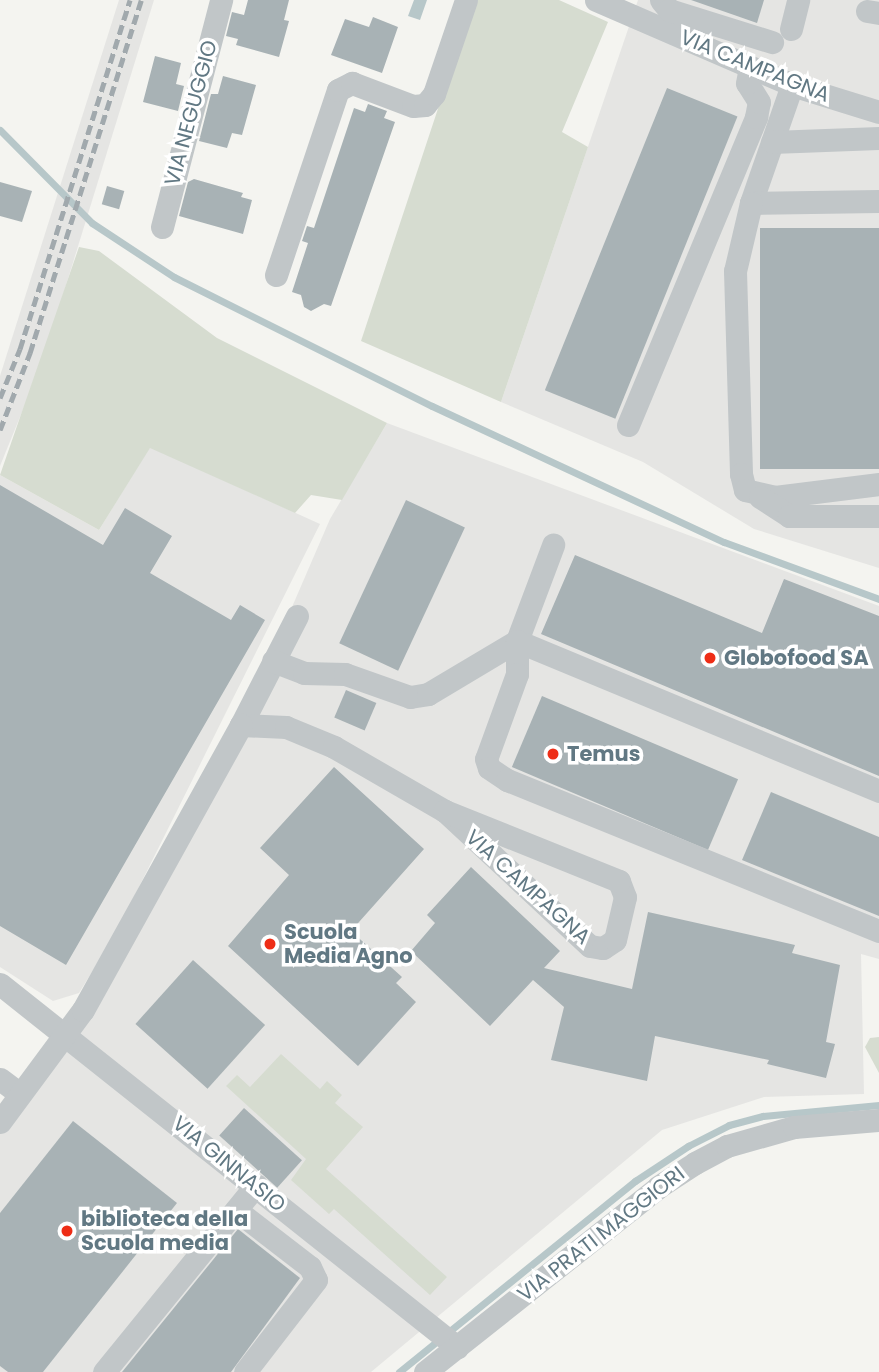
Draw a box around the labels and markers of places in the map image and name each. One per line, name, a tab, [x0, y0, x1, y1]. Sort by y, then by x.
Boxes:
place label: Globofood SA	[724, 645, 869, 671]
marker: Globofood SA	[702, 650, 718, 666]
place label: Temus	[567, 741, 640, 767]
marker: Temus	[545, 746, 561, 762]
place label: Scuola Media Agno	[284, 919, 413, 969]
marker: Scuola Media Agno	[262, 936, 278, 952]
place label: biblioteca della Scuola media	[81, 1206, 248, 1256]
marker: biblioteca della Scuola media	[59, 1223, 75, 1239]

